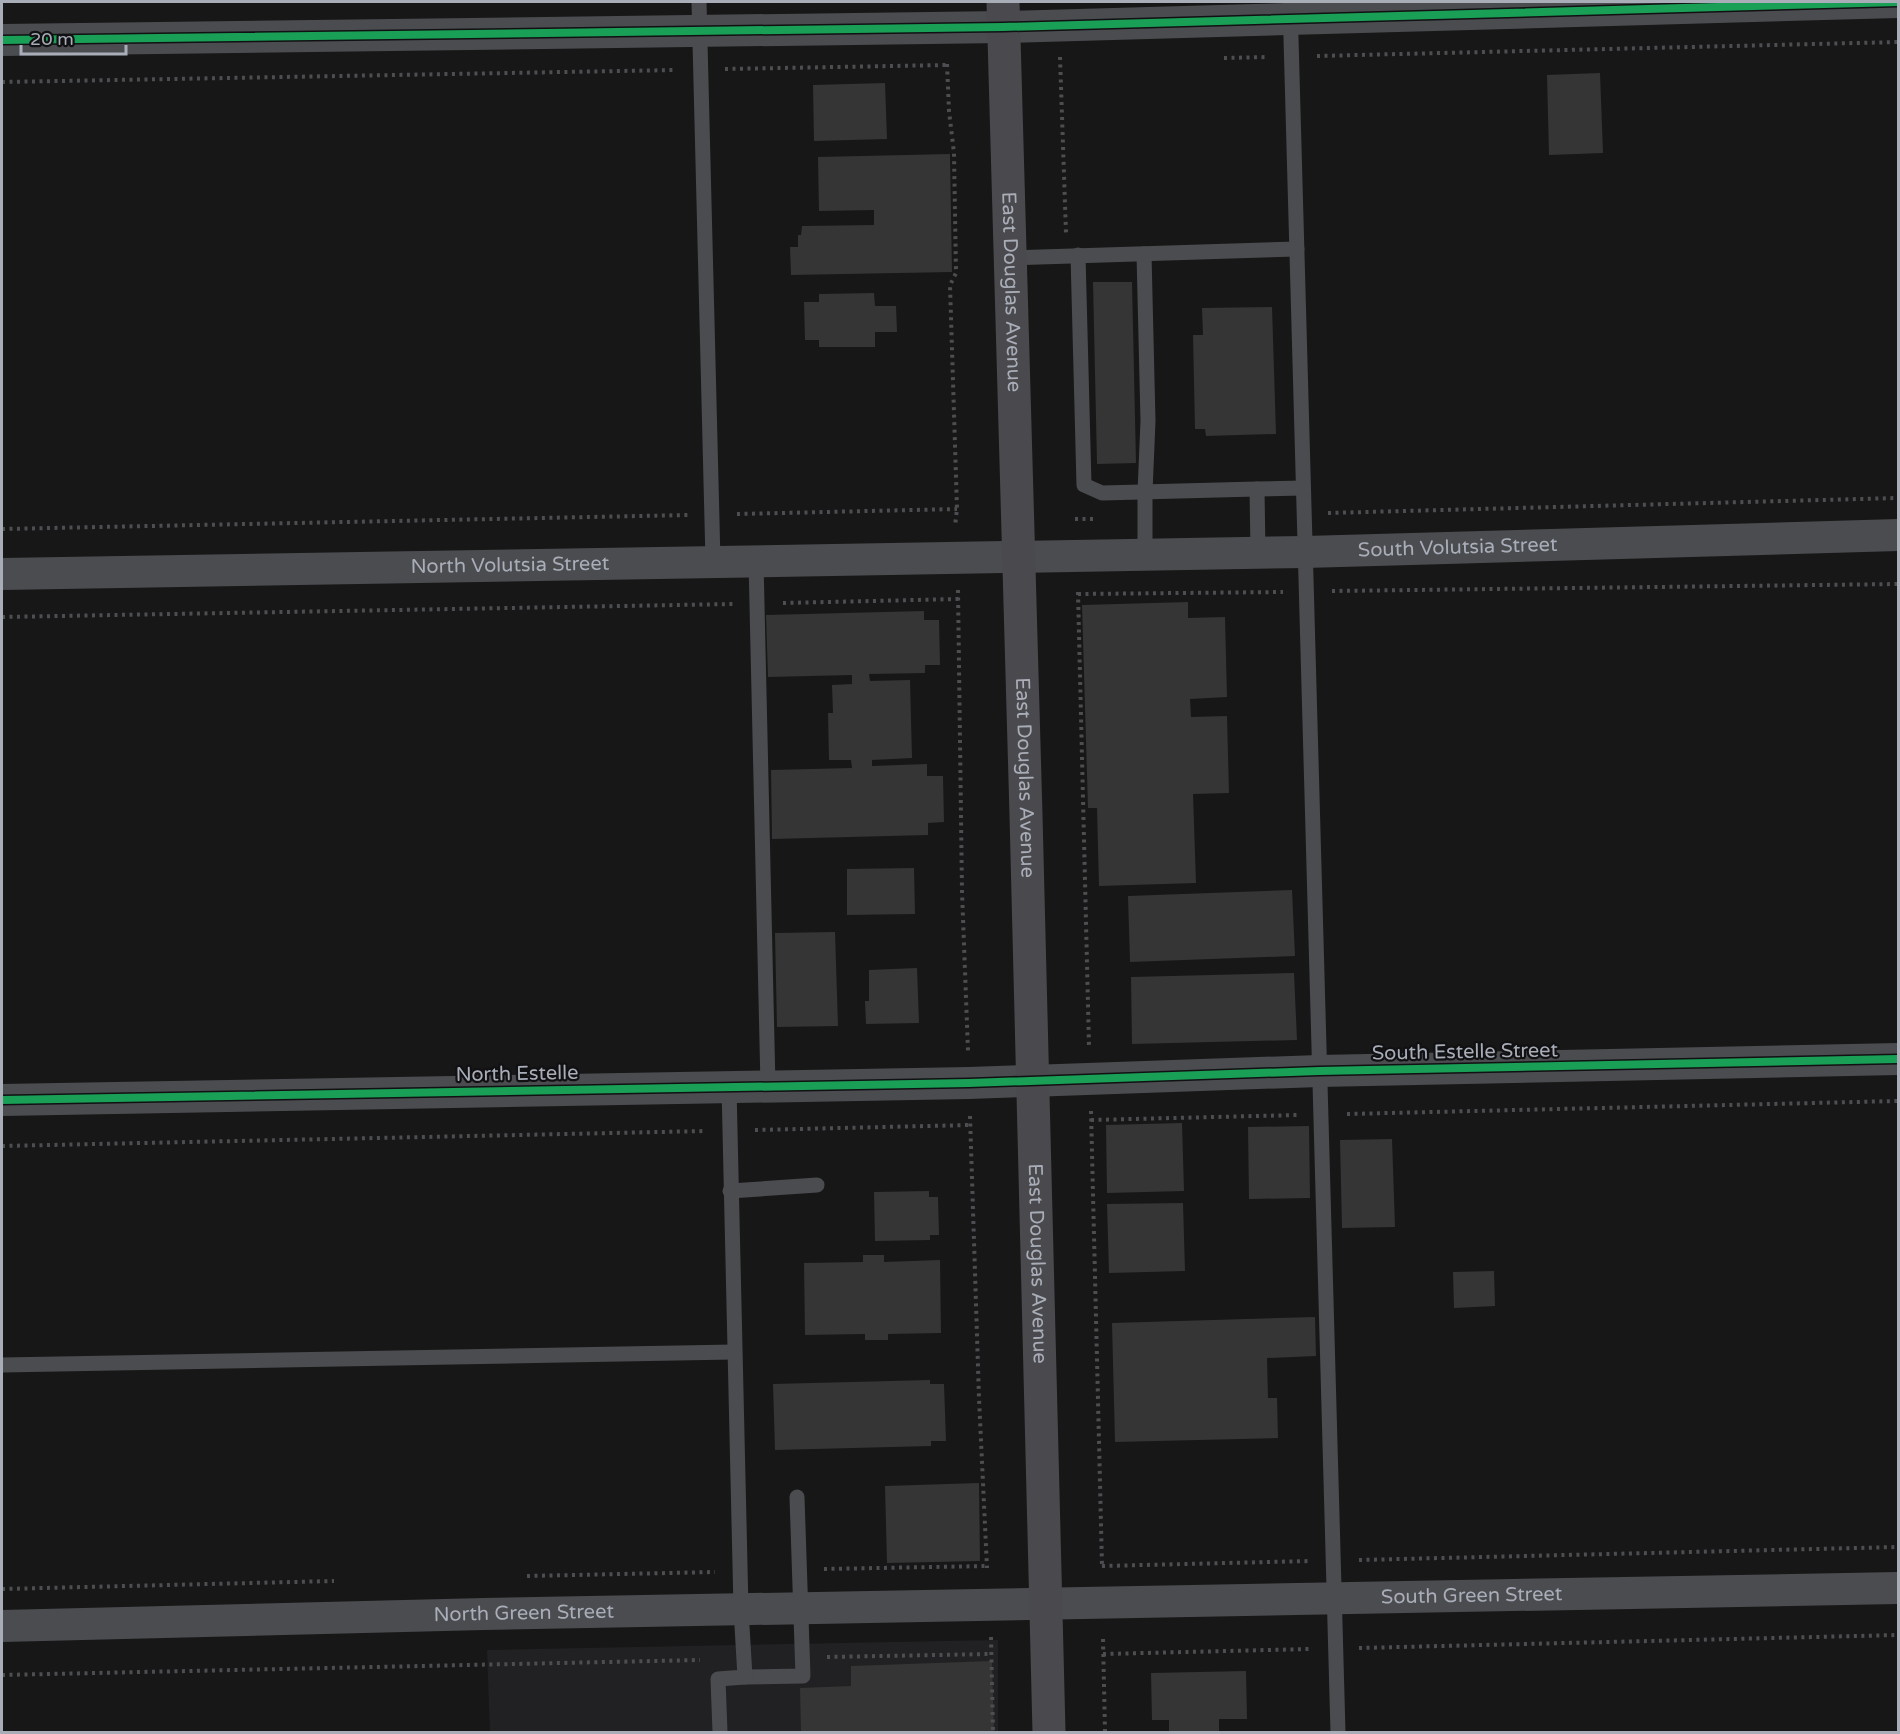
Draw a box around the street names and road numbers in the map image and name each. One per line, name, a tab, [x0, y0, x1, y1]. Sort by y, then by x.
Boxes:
street label: East Douglas Avenue	[996, 191, 1026, 392]
street label: South Volutsia Street	[1358, 533, 1558, 562]
street label: North Volutsia Street	[410, 552, 610, 579]
street label: East Douglas Avenue	[1010, 677, 1040, 878]
street label: South Estelle Street	[1372, 1038, 1559, 1066]
street label: North Estelle	[455, 1061, 579, 1087]
street label: East Douglas Avenue	[1023, 1163, 1052, 1364]
street label: South Green Street	[1381, 1582, 1563, 1610]
street label: North Green Street	[433, 1600, 615, 1627]

